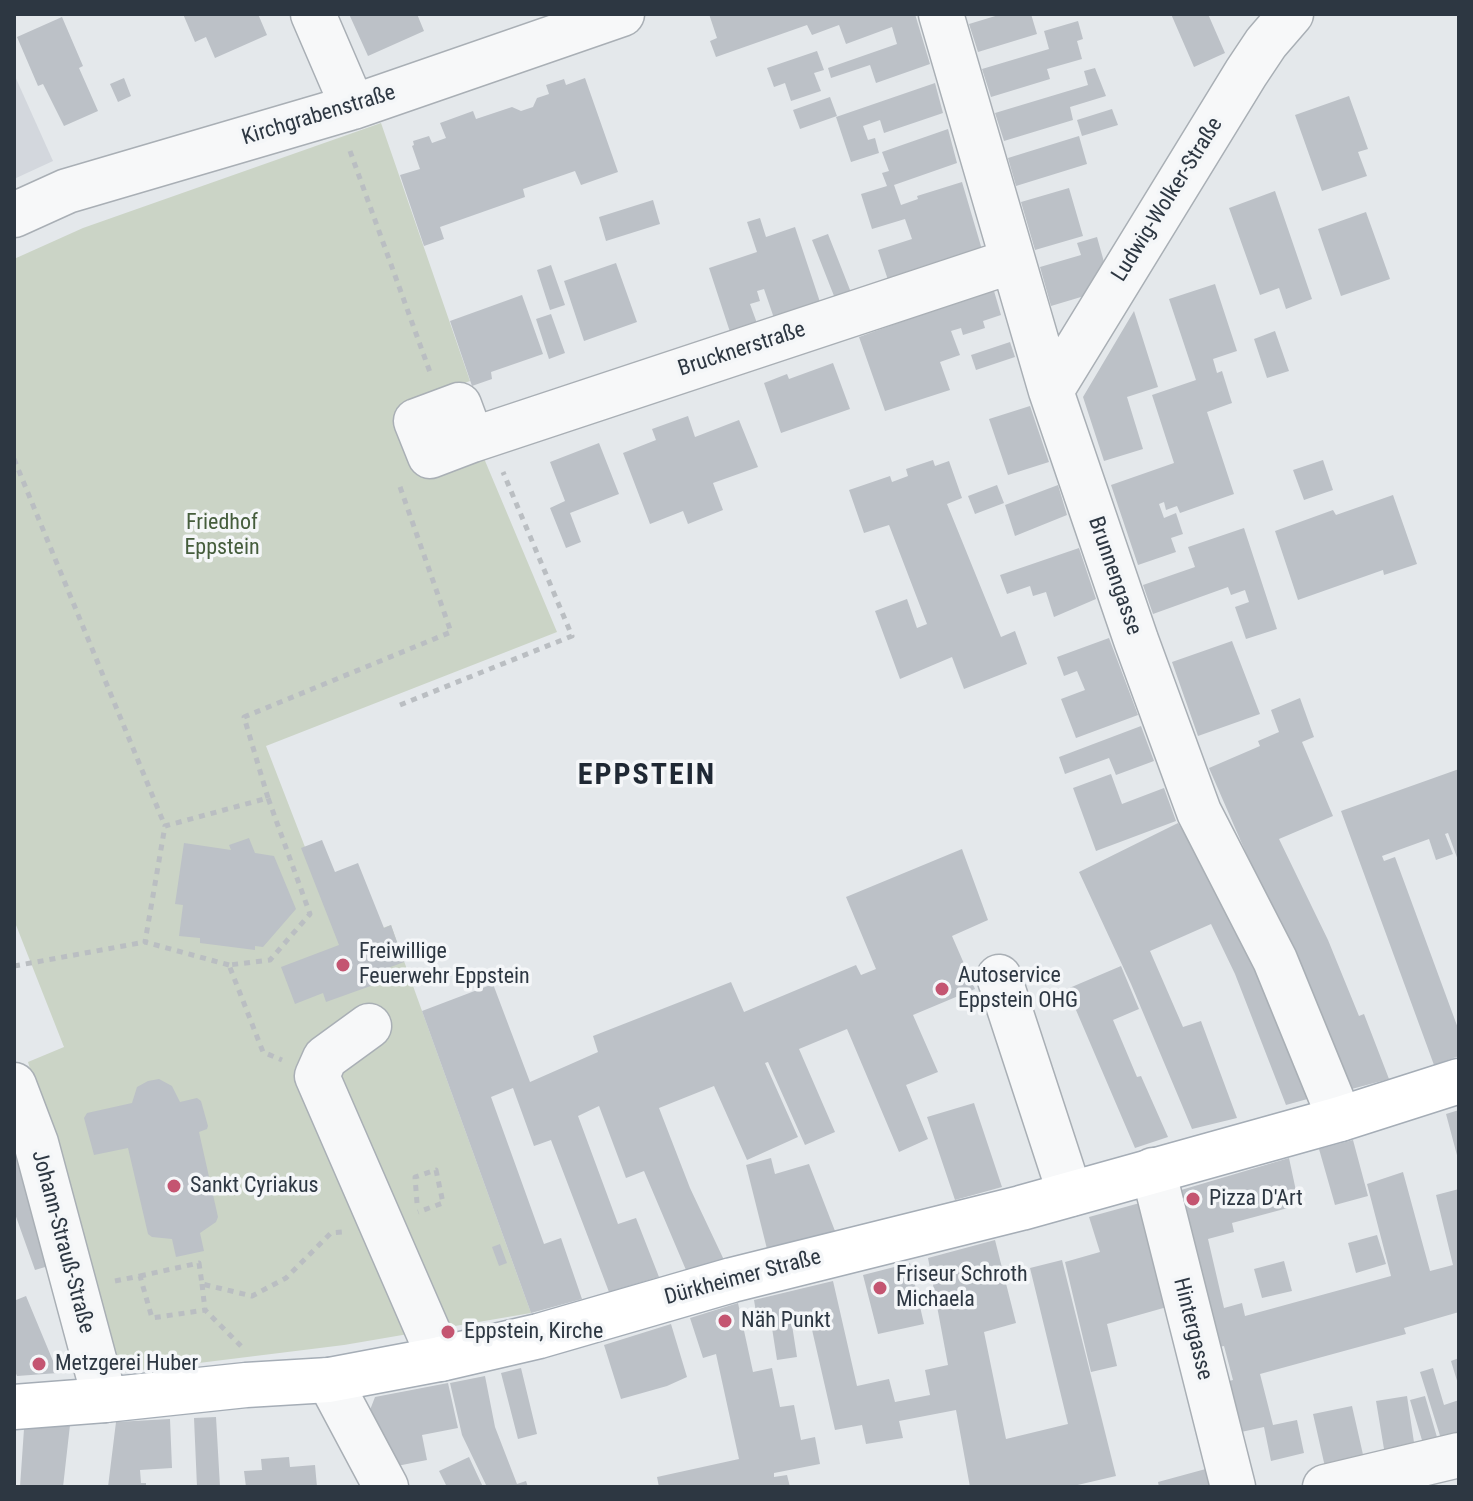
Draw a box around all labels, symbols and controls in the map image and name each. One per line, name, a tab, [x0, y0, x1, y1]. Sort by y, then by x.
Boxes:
street label: Kirchgrabenstraße	[239, 80, 399, 152]
street label: Ludwig-Wolker-Straße	[1107, 113, 1229, 287]
street label: Brucknerstraße	[675, 317, 809, 383]
park label: Friedhof Eppstein	[184, 510, 260, 562]
street label: Brunnengasse	[1081, 513, 1147, 639]
district label: EPPSTEIN	[578, 758, 716, 794]
place label: Freiwillige Feuerwehr Eppstein	[359, 939, 530, 990]
marker: Freiwillige Feuerwehr Eppstein	[334, 956, 352, 974]
place label: Autoservice Eppstein OHG	[958, 963, 1078, 1014]
marker: Autoservice Eppstein OHG	[933, 980, 951, 998]
street label: Johann-Strauß-Straße	[25, 1148, 99, 1336]
place label: Sankt Cyriakus	[190, 1173, 319, 1199]
marker: Sankt Cyriakus	[165, 1177, 183, 1195]
place label: Pizza D'Art	[1209, 1186, 1303, 1212]
marker: Pizza D'Art	[1184, 1190, 1202, 1208]
street label: Dürkheimer Straße	[662, 1244, 824, 1312]
place label: Friseur Schroth Michaela	[896, 1262, 1028, 1314]
street label: Hintergasse	[1167, 1275, 1217, 1383]
marker: Friseur Schroth Michaela	[871, 1279, 889, 1297]
place label: Näh Punkt	[741, 1308, 831, 1334]
marker: Näh Punkt	[716, 1312, 734, 1330]
place label: Eppstein, Kirche	[464, 1319, 603, 1345]
marker: Eppstein, Kirche	[439, 1323, 457, 1341]
place label: Metzgerei Huber	[55, 1351, 198, 1377]
marker: Metzgerei Huber	[30, 1355, 48, 1373]

